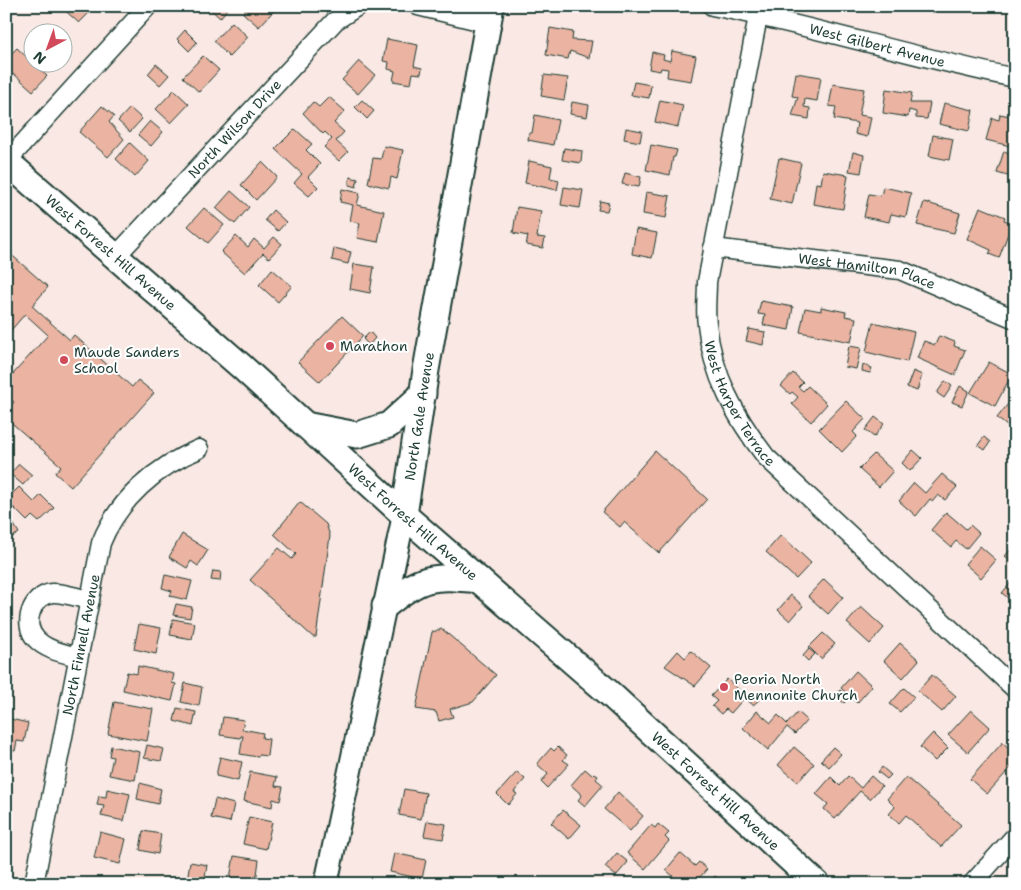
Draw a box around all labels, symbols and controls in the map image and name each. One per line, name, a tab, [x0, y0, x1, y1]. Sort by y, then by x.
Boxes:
street label: West Gilbert Avenue	[808, 19, 947, 71]
north arrow	[22, 22, 72, 72]
text: N	[29, 47, 50, 68]
street label: North Wilson Drive	[184, 75, 285, 182]
street label: West Forrest Hill Avenue	[42, 190, 180, 314]
street label: West Hamilton Place	[797, 249, 938, 293]
place label: Marathon	[340, 337, 408, 355]
street label: West Harper Terrace	[700, 339, 779, 470]
marker: Marathon	[324, 340, 336, 352]
place label: Maude Sanders School	[74, 343, 180, 377]
street label: North Gale Avenue	[400, 350, 438, 482]
marker: Maude Sanders School	[58, 354, 70, 366]
street label: West Forrest Hill Avenue	[344, 459, 482, 584]
street label: North Finnell Avenue	[58, 572, 104, 717]
place label: Peoria North Mennonite Church	[734, 670, 858, 704]
marker: Peoria North Mennonite Church	[718, 681, 730, 693]
street label: West Forrest Hill Avenue	[648, 728, 784, 854]

